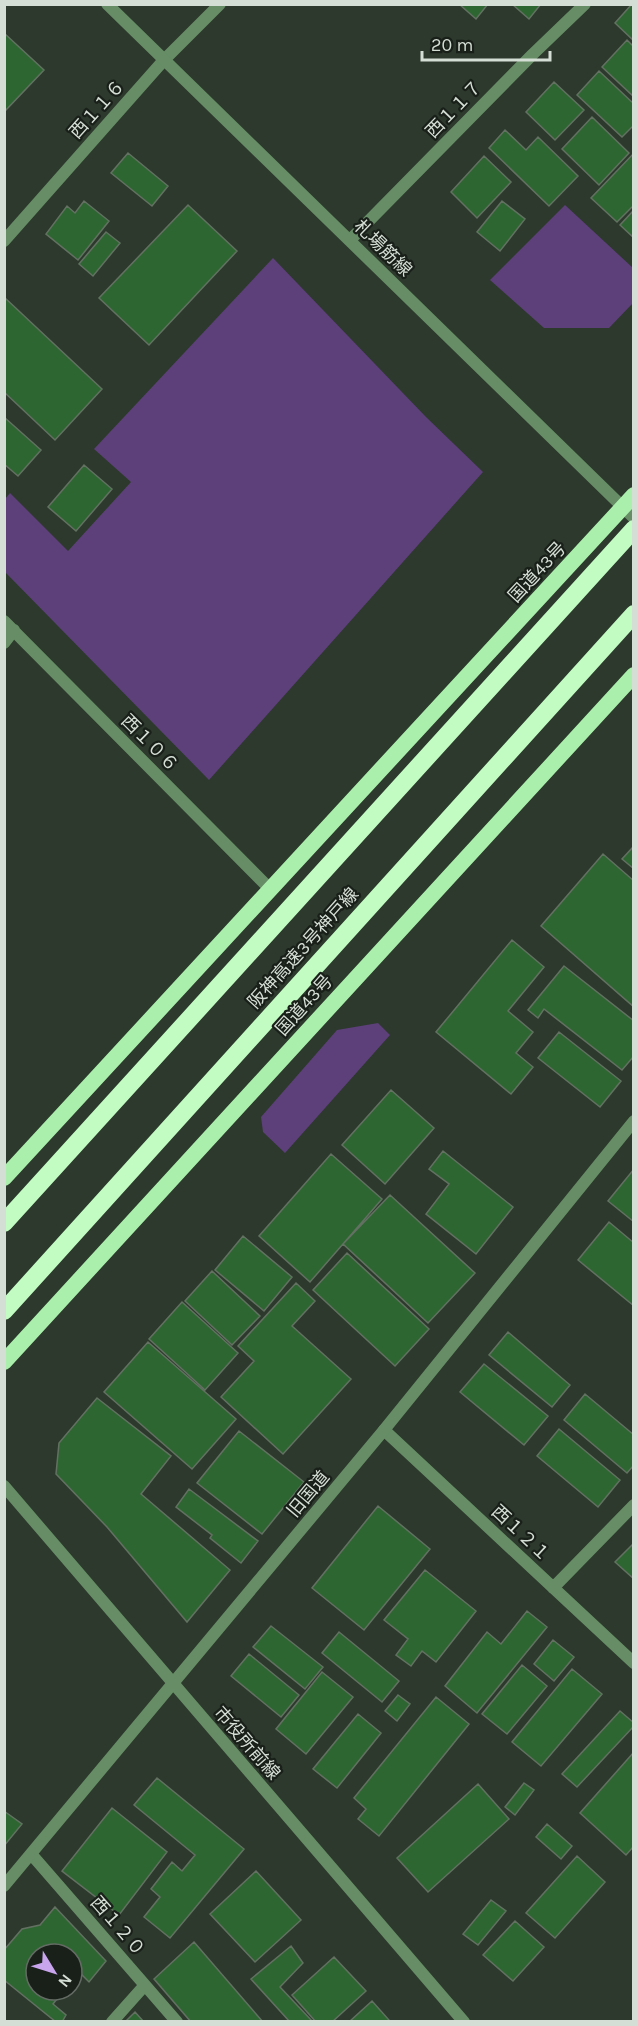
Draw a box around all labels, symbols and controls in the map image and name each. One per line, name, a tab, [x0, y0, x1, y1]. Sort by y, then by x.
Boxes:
scale bar	[422, 24, 550, 62]
text: 20 m	[431, 34, 473, 56]
street label: 西１１６	[65, 75, 129, 143]
street label: 西１１７	[421, 75, 487, 143]
street label: 札場筋線	[349, 215, 417, 281]
street label: 国道43号	[503, 537, 571, 607]
street label: 西１０６	[117, 710, 183, 776]
street label: 阪神高速3号神戸線	[243, 883, 363, 1013]
street label: 国道43号	[271, 970, 337, 1040]
street label: 旧国道	[282, 1466, 334, 1522]
street label: 西１２１	[487, 1500, 555, 1566]
street label: 市役所前線	[209, 1702, 285, 1784]
street label: 西１２０	[86, 1892, 150, 1960]
north arrow	[24, 1942, 84, 2002]
text: N	[54, 1971, 76, 1991]

